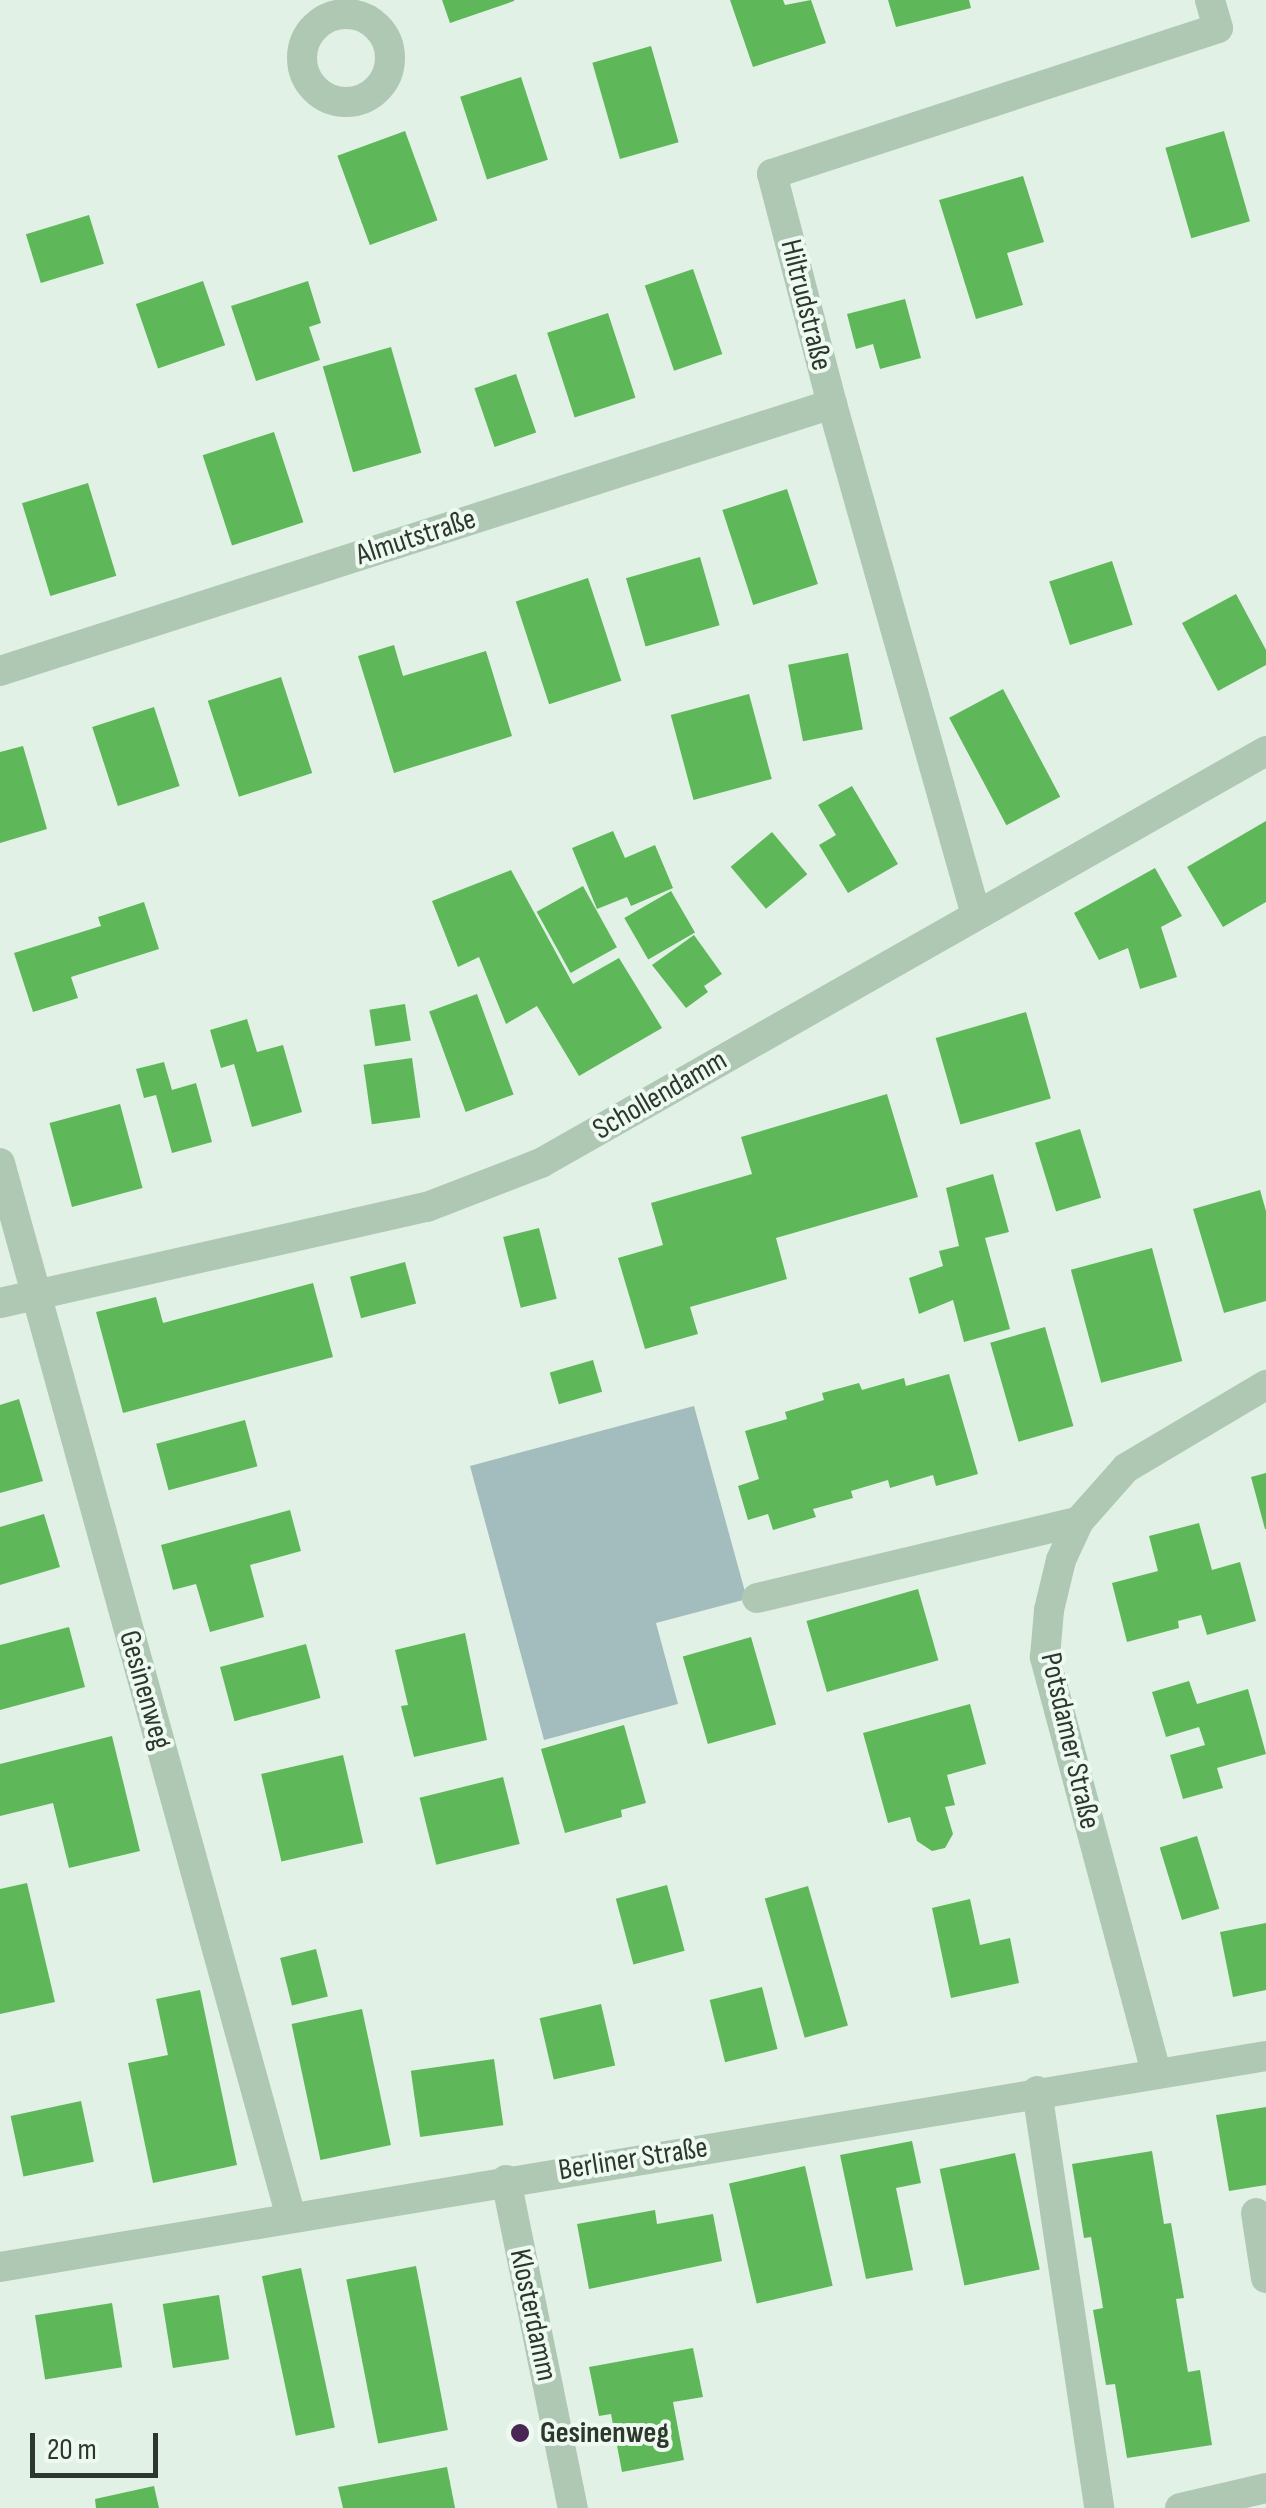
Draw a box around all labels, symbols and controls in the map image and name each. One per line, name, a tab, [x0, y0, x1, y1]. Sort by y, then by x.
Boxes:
street label: Hiltrudstraße	[772, 236, 840, 374]
street label: Almutstraße	[352, 501, 480, 573]
street label: Schollendamm	[587, 1042, 733, 1148]
street label: Gesinenweg	[111, 1626, 179, 1754]
street label: Potsdamer Straße	[1032, 1649, 1108, 1833]
street label: Berliner Straße	[556, 2129, 710, 2189]
street label: Klosterdamm	[501, 2246, 565, 2384]
scale bar	[35, 2413, 162, 2475]
place label: Gesinenweg	[540, 2415, 669, 2451]
marker: Gesinenweg	[509, 2422, 531, 2444]
text: 20 m	[47, 2432, 97, 2468]

